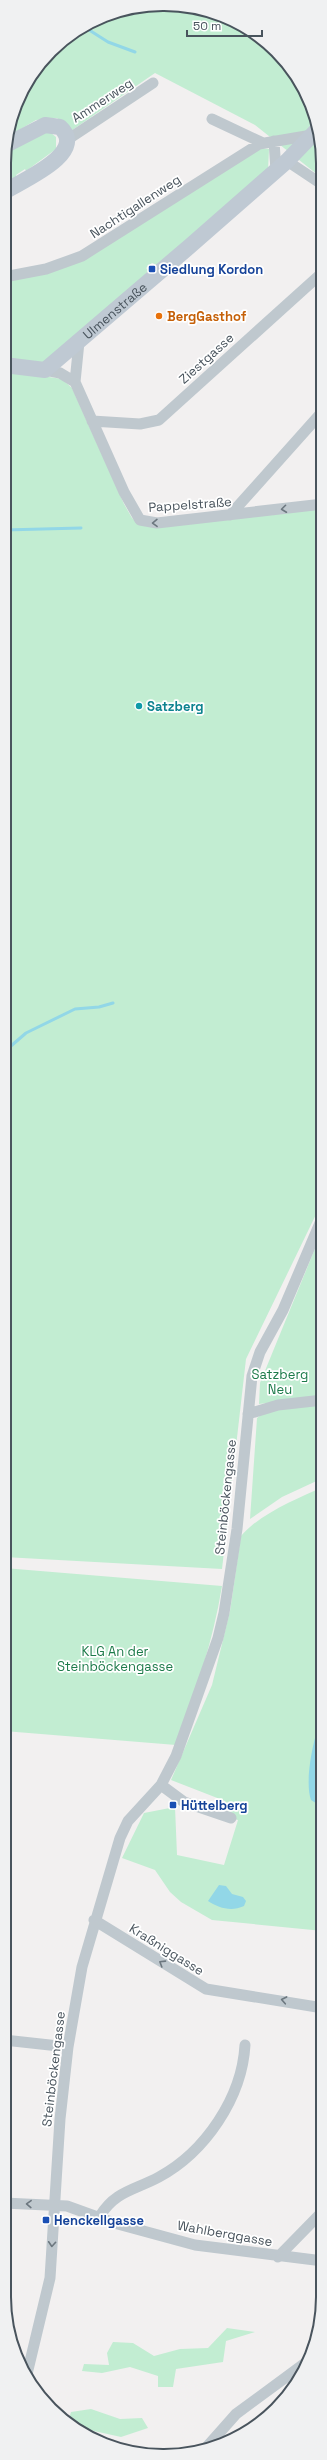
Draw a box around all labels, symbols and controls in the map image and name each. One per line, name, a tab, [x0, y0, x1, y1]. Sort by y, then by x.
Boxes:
scale bar	[187, 12, 262, 38]
text: 50 m	[193, 18, 221, 34]
street label: Ammerweg	[69, 74, 136, 126]
street label: Nachtigallenweg	[87, 171, 184, 242]
place label: Siedlung Kordon	[160, 261, 263, 278]
marker: Siedlung Kordon	[147, 264, 157, 274]
street label: Ulmenstraße	[79, 278, 151, 343]
place label: BergGasthof	[167, 308, 247, 325]
marker: BergGasthof	[154, 311, 164, 321]
street label: Ziestgasse	[175, 329, 237, 387]
street label: Pappelstraße	[148, 493, 232, 516]
one-way arrow	[281, 504, 287, 513]
one-way arrow	[152, 518, 158, 527]
place label: Satzberg	[147, 698, 204, 715]
marker: Satzberg	[134, 701, 144, 711]
park label: Satzberg Neu	[252, 1366, 308, 1398]
street label: Steinböckengasse	[211, 1438, 240, 1556]
park label: KLG An der Steinböckengasse	[57, 1643, 173, 1675]
place label: Hüttelberg	[181, 1797, 248, 1814]
marker: Hüttelberg	[168, 1800, 178, 1810]
street label: Kraßniggasse	[126, 1920, 207, 1979]
one-way arrow	[159, 1961, 166, 1968]
one-way arrow	[281, 1997, 288, 2005]
street label: Steinböckengasse	[38, 2010, 69, 2128]
one-way arrow	[26, 2200, 32, 2208]
place label: Henckellgasse	[54, 2212, 144, 2229]
marker: Henckellgasse	[41, 2215, 51, 2225]
street label: Wahlberggasse	[176, 2217, 274, 2250]
one-way arrow	[48, 2241, 57, 2247]

